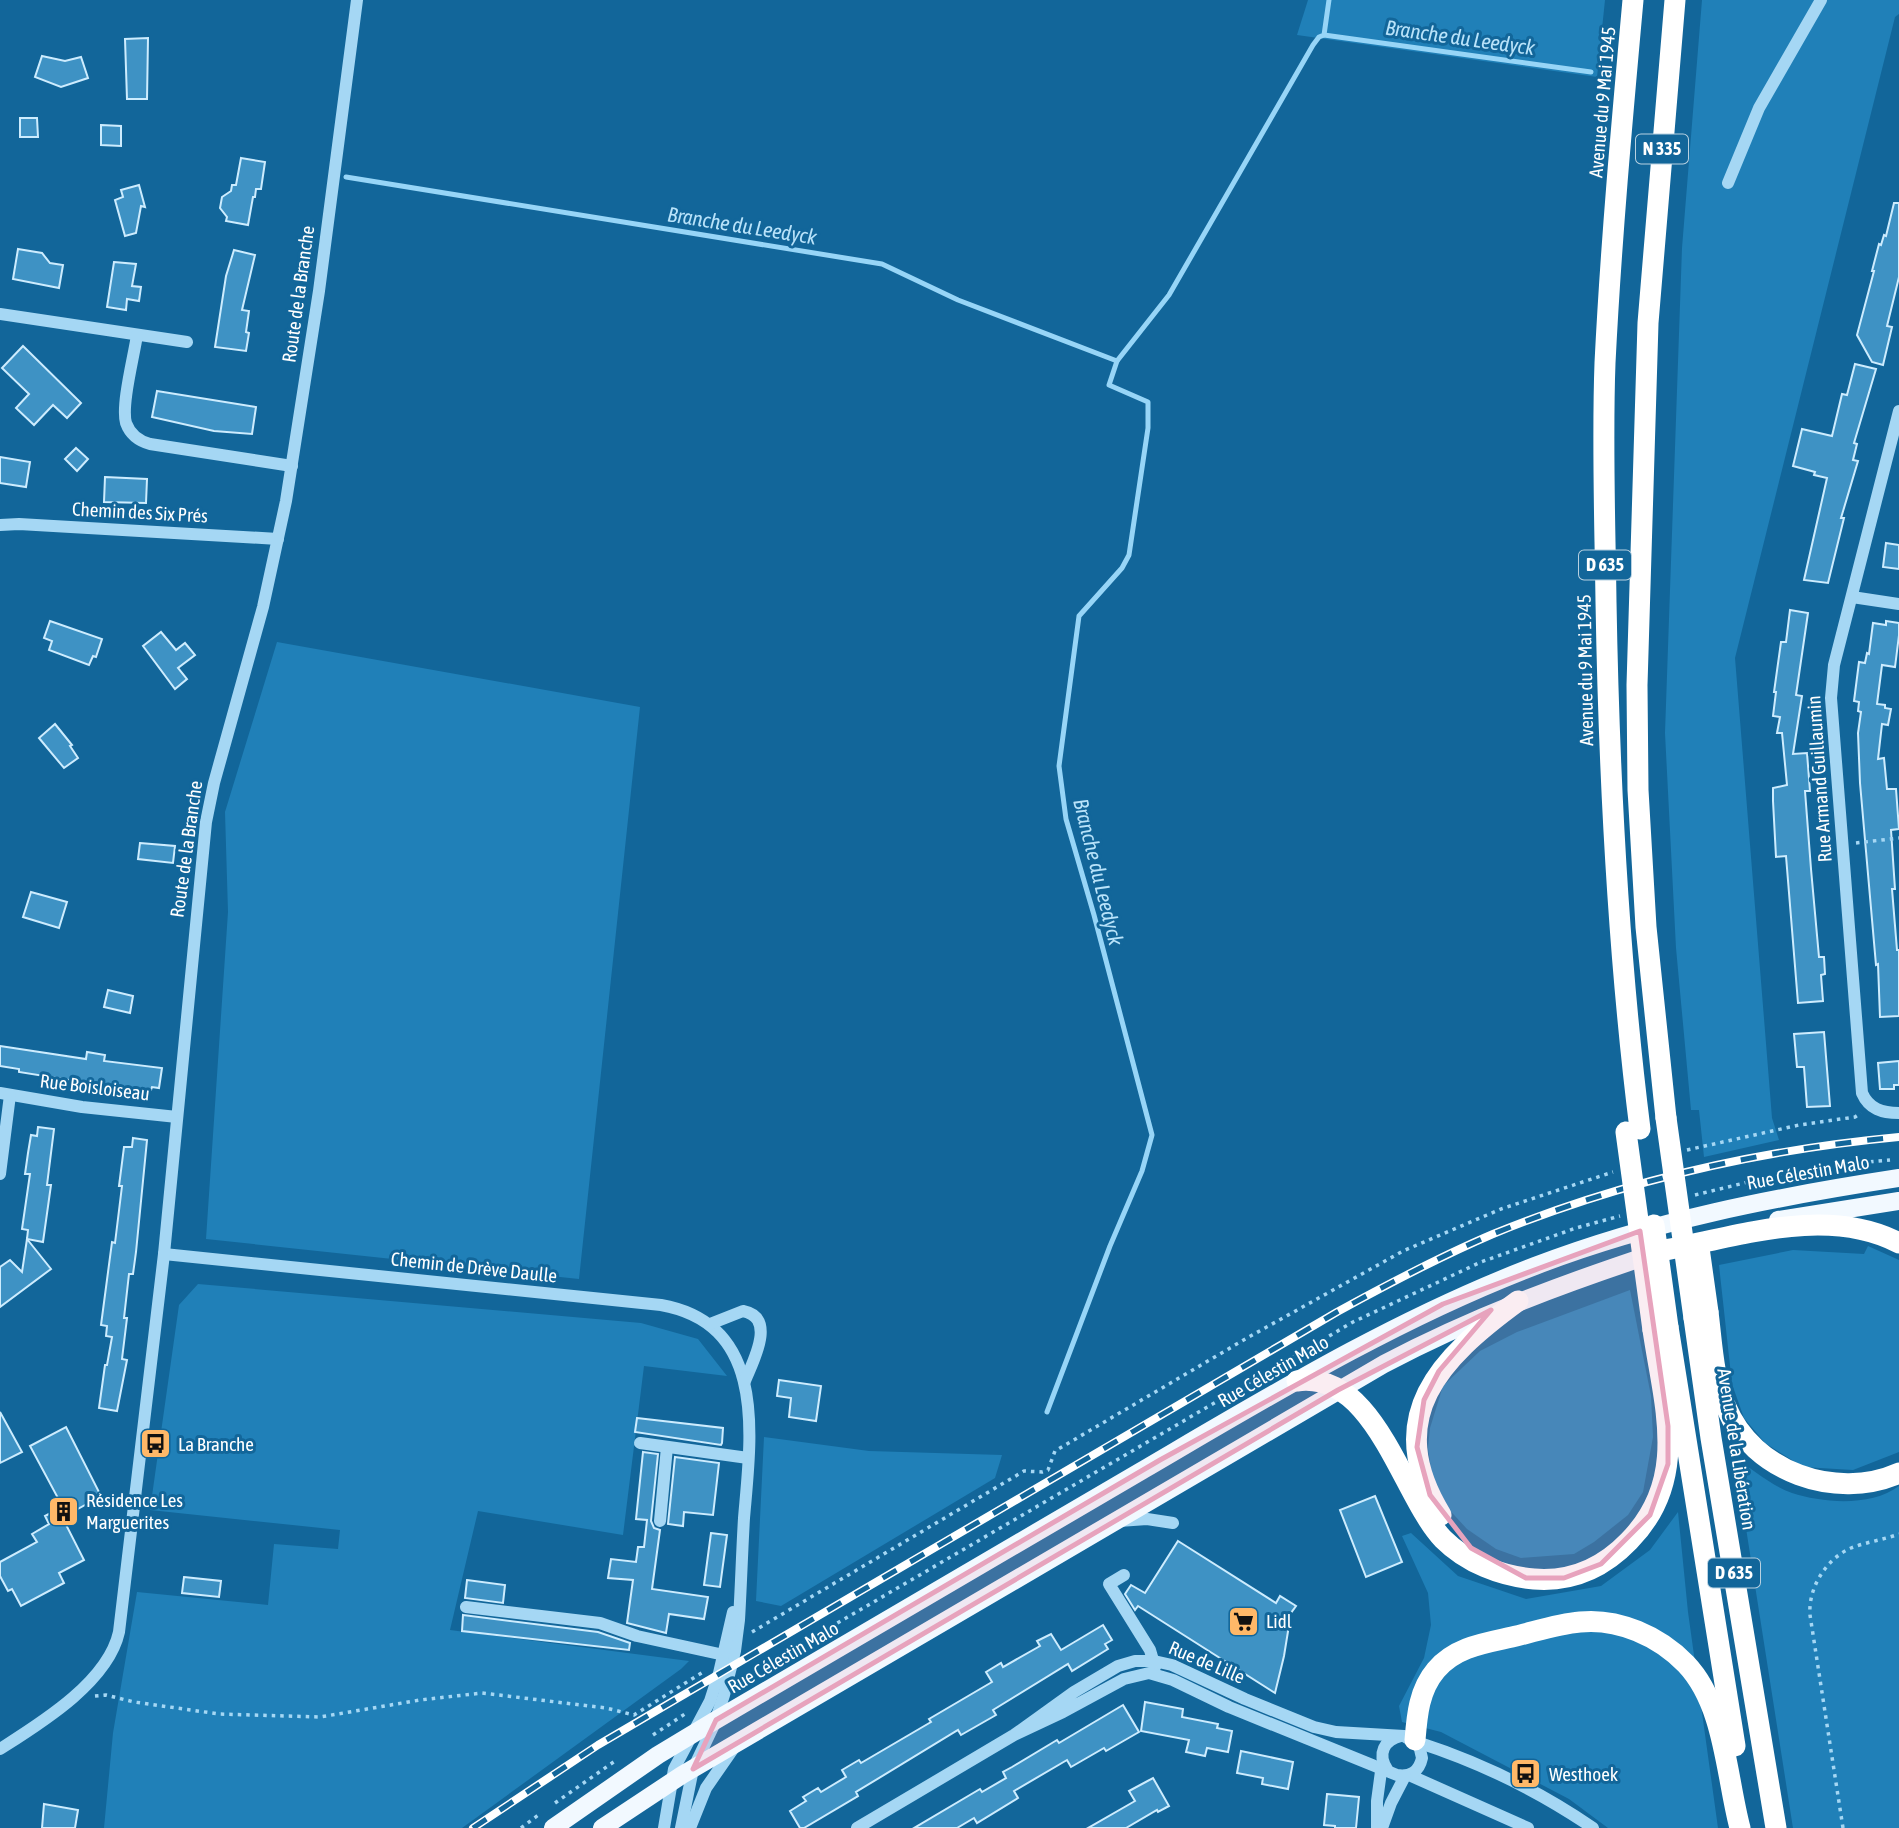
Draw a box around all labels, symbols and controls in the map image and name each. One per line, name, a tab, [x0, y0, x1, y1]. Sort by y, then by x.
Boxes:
water label: Branche du Leedyck	[1384, 15, 1537, 59]
street label: Avenue du 9 Mai 1945	[1584, 25, 1620, 179]
road number: N 335	[1636, 134, 1688, 164]
water label: Branche du Leedyck	[666, 201, 819, 249]
street label: Route de la Branche	[278, 224, 318, 364]
street label: Chemin des Six Prés	[71, 497, 209, 527]
road number: D 635	[1579, 550, 1631, 580]
street label: Avenue du 9 Mai 1945	[1573, 594, 1597, 746]
street label: Rue Armand Guillaumin	[1802, 695, 1836, 863]
street label: Route de la Branche	[166, 779, 206, 919]
water label: Branche du Leedyck	[1069, 796, 1129, 948]
street label: Rue Boisloiseau	[39, 1069, 151, 1105]
street label: Rue Célestin Malo	[1745, 1150, 1871, 1194]
street label: Chemin de Drève Daulle	[390, 1247, 558, 1287]
street label: Rue Célestin Malo	[1214, 1330, 1332, 1412]
street label: Avenue de la Libération	[1713, 1367, 1761, 1531]
bus stop icon: La Branche	[138, 1427, 172, 1461]
place label: La Branche	[178, 1433, 254, 1455]
place label: Résidence Les Marguerites	[86, 1489, 183, 1533]
building icon: Résidence Les Marguerites	[46, 1494, 80, 1528]
road number: D 635	[1708, 1558, 1760, 1588]
supermarket icon: Lidl	[1226, 1604, 1260, 1638]
place label: Lidl	[1266, 1610, 1292, 1632]
street label: Rue Célestin Malo	[724, 1616, 842, 1698]
street label: Rue de Lille	[1166, 1636, 1248, 1688]
bus stop icon: Westhoek	[1509, 1757, 1543, 1791]
place label: Westhoek	[1549, 1763, 1619, 1785]

